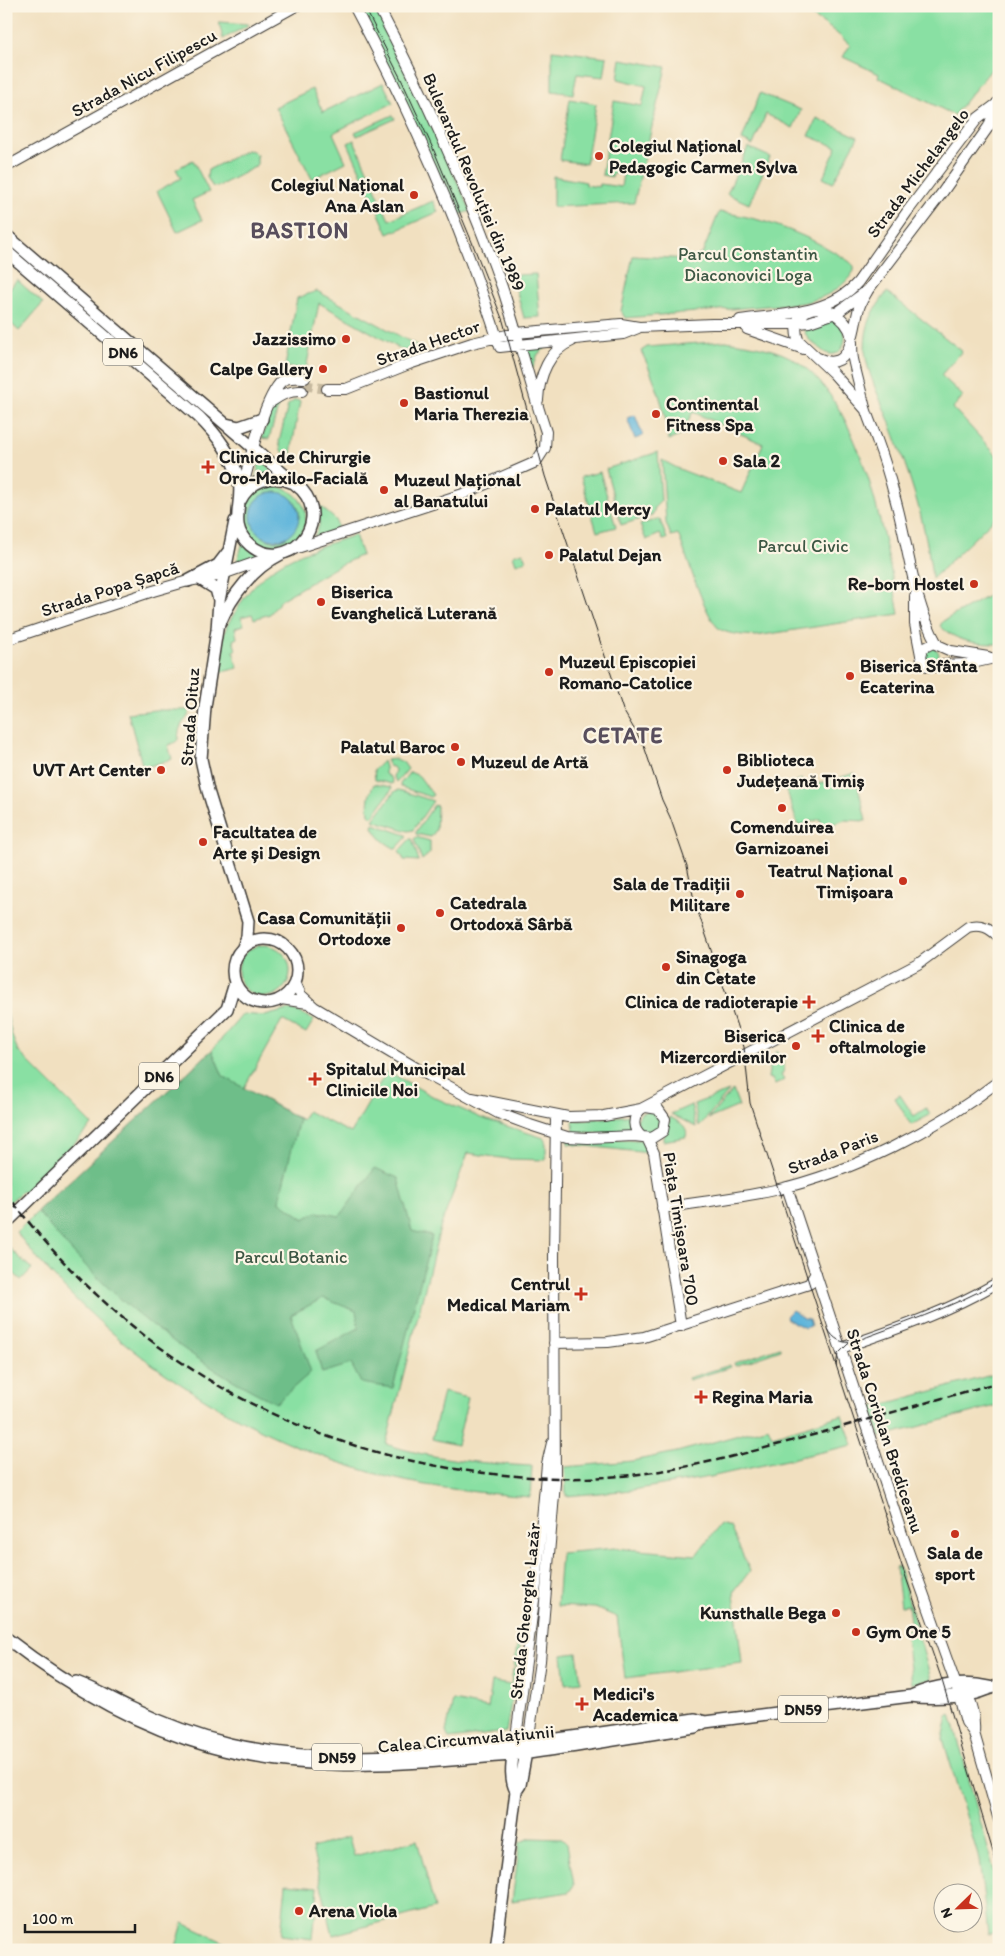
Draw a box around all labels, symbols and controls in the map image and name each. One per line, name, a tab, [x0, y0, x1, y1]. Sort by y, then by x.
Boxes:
street label: Strada Nicu Filipescu	[68, 24, 221, 122]
street label: Bulevardul Revoluției din 1989	[418, 70, 530, 294]
street label: Strada Michelangelo	[862, 104, 974, 242]
place label: Colegiul Național Pedagogic Carmen Sylva	[609, 135, 798, 178]
marker: Colegiul Național Pedagogic Carmen Sylva	[593, 150, 605, 162]
place label: Colegiul Național Ana Aslan	[271, 174, 405, 217]
marker: Colegiul Național Ana Aslan	[408, 189, 420, 201]
district label: BASTION	[251, 217, 349, 244]
park label: Parcul Constantin Diaconovici Loga	[678, 243, 818, 286]
street label: Strada Hector	[373, 315, 484, 371]
place label: Jazzissimo	[252, 328, 336, 350]
marker: Jazzissimo	[340, 333, 352, 345]
road number: DN6	[103, 338, 143, 366]
place label: Calpe Gallery	[210, 358, 313, 380]
marker: Calpe Gallery	[317, 363, 329, 375]
place label: Bastionul Maria Therezia	[414, 382, 529, 425]
place label: Continental Fitness Spa	[666, 393, 759, 436]
marker: Bastionul Maria Therezia	[398, 397, 410, 409]
marker: Continental Fitness Spa	[650, 408, 662, 420]
place label: Clinica de Chirurgie Oro-Maxilo-Facială	[219, 446, 371, 489]
place label: Sala 2	[733, 450, 780, 472]
marker: Sala 2	[717, 455, 729, 467]
marker: Clinica de Chirurgie Oro-Maxilo-Facială	[201, 460, 215, 474]
place label: Muzeul Național al Banatului	[394, 469, 522, 512]
marker: Muzeul Național al Banatului	[378, 484, 390, 496]
place label: Palatul Mercy	[545, 498, 651, 520]
marker: Palatul Mercy	[529, 503, 541, 515]
park label: Parcul Civic	[758, 535, 848, 557]
place label: Palatul Dejan	[559, 544, 662, 566]
marker: Palatul Dejan	[543, 549, 555, 561]
street label: Strada Popa Șapcă	[38, 556, 182, 622]
place label: Re-born Hostel	[848, 573, 965, 595]
marker: Re-born Hostel	[968, 578, 980, 590]
place label: Biserica Evanghelică Luterană	[331, 581, 497, 624]
marker: Biserica Evanghelică Luterană	[315, 596, 327, 608]
place label: Muzeul Episcopiei Romano-Catolice	[559, 651, 696, 694]
place label: Biserica Sfânta Ecaterina	[860, 655, 978, 698]
marker: Muzeul Episcopiei Romano-Catolice	[543, 666, 555, 678]
street label: Strada Oituz	[176, 667, 204, 767]
marker: Biserica Sfânta Ecaterina	[844, 670, 856, 682]
district label: CETATE	[583, 722, 663, 749]
place label: Palatul Baroc	[341, 736, 446, 758]
marker: Palatul Baroc	[449, 741, 461, 753]
place label: Biblioteca Județeană Timiș	[736, 749, 864, 792]
place label: Muzeul de Artă	[471, 751, 589, 773]
marker: Muzeul de Artă	[455, 756, 467, 768]
place label: UVT Art Center	[32, 759, 152, 781]
marker: UVT Art Center	[155, 764, 167, 776]
marker: Biblioteca Județeană Timiș	[721, 764, 733, 776]
marker: Comenduirea Garnizoanei	[776, 802, 788, 814]
place label: Comenduirea Garnizoanei	[730, 816, 834, 859]
place label: Facultatea de Arte și Design	[212, 821, 321, 864]
marker: Facultatea de Arte și Design	[197, 836, 209, 848]
place label: Teatrul Național Timișoara	[767, 860, 894, 903]
place label: Sala de Tradiții Militare	[613, 873, 730, 916]
marker: Teatrul Național Timișoara	[897, 875, 909, 887]
marker: Sala de Tradiții Militare	[734, 888, 746, 900]
place label: Catedrala Ortodoxă Sârbă	[450, 892, 573, 935]
place label: Casa Comunității Ortodoxe	[257, 907, 391, 950]
marker: Catedrala Ortodoxă Sârbă	[434, 907, 446, 919]
marker: Casa Comunității Ortodoxe	[395, 922, 407, 934]
place label: Sinagoga din Cetate	[676, 946, 756, 989]
marker: Sinagoga din Cetate	[660, 961, 672, 973]
place label: Clinica de radioterapie	[625, 991, 798, 1013]
marker: Clinica de radioterapie	[802, 995, 816, 1009]
place label: Clinica de oftalmologie	[829, 1015, 926, 1058]
place label: Biserica Mizercordienilor	[660, 1025, 787, 1068]
marker: Clinica de oftalmologie	[811, 1029, 825, 1043]
marker: Biserica Mizercordienilor	[790, 1040, 802, 1052]
place label: Spitalul Municipal Clinicile Noi	[326, 1058, 466, 1101]
road number: DN6	[139, 1062, 179, 1090]
marker: Spitalul Municipal Clinicile Noi	[308, 1072, 322, 1086]
street label: Strada Paris	[785, 1125, 881, 1179]
street label: Piața Timișoara 700	[658, 1150, 704, 1308]
park label: Parcul Botanic	[235, 1246, 347, 1268]
place label: Centrul Medical Mariam	[447, 1273, 571, 1316]
marker: Centrul Medical Mariam	[574, 1287, 588, 1301]
street label: Strada Coriolan Brediceanu	[841, 1326, 929, 1536]
place label: Regina Maria	[712, 1386, 813, 1408]
marker: Regina Maria	[694, 1390, 708, 1404]
street label: Strada Gheorghe Lazăr	[505, 1521, 545, 1700]
marker: Sala de sport	[949, 1528, 961, 1540]
place label: Sala de sport	[927, 1542, 983, 1585]
place label: Kunsthalle Bega	[700, 1602, 826, 1624]
marker: Kunsthalle Bega	[830, 1607, 842, 1619]
place label: Gym One 5	[866, 1621, 951, 1643]
marker: Gym One 5	[850, 1626, 862, 1638]
place label: Medici's Academica	[592, 1683, 679, 1726]
road number: DN59	[778, 1696, 828, 1722]
marker: Medici's Academica	[575, 1697, 589, 1711]
street label: Calea Circumvalațiunii	[377, 1720, 555, 1758]
road number: DN59	[312, 1744, 362, 1770]
north arrow	[932, 1884, 982, 1934]
place label: Arena Viola	[308, 1900, 397, 1922]
scale bar	[25, 1901, 135, 1933]
marker: Arena Viola	[293, 1905, 305, 1917]
text: N	[937, 1905, 956, 1921]
text: 100 m	[32, 1910, 74, 1928]

